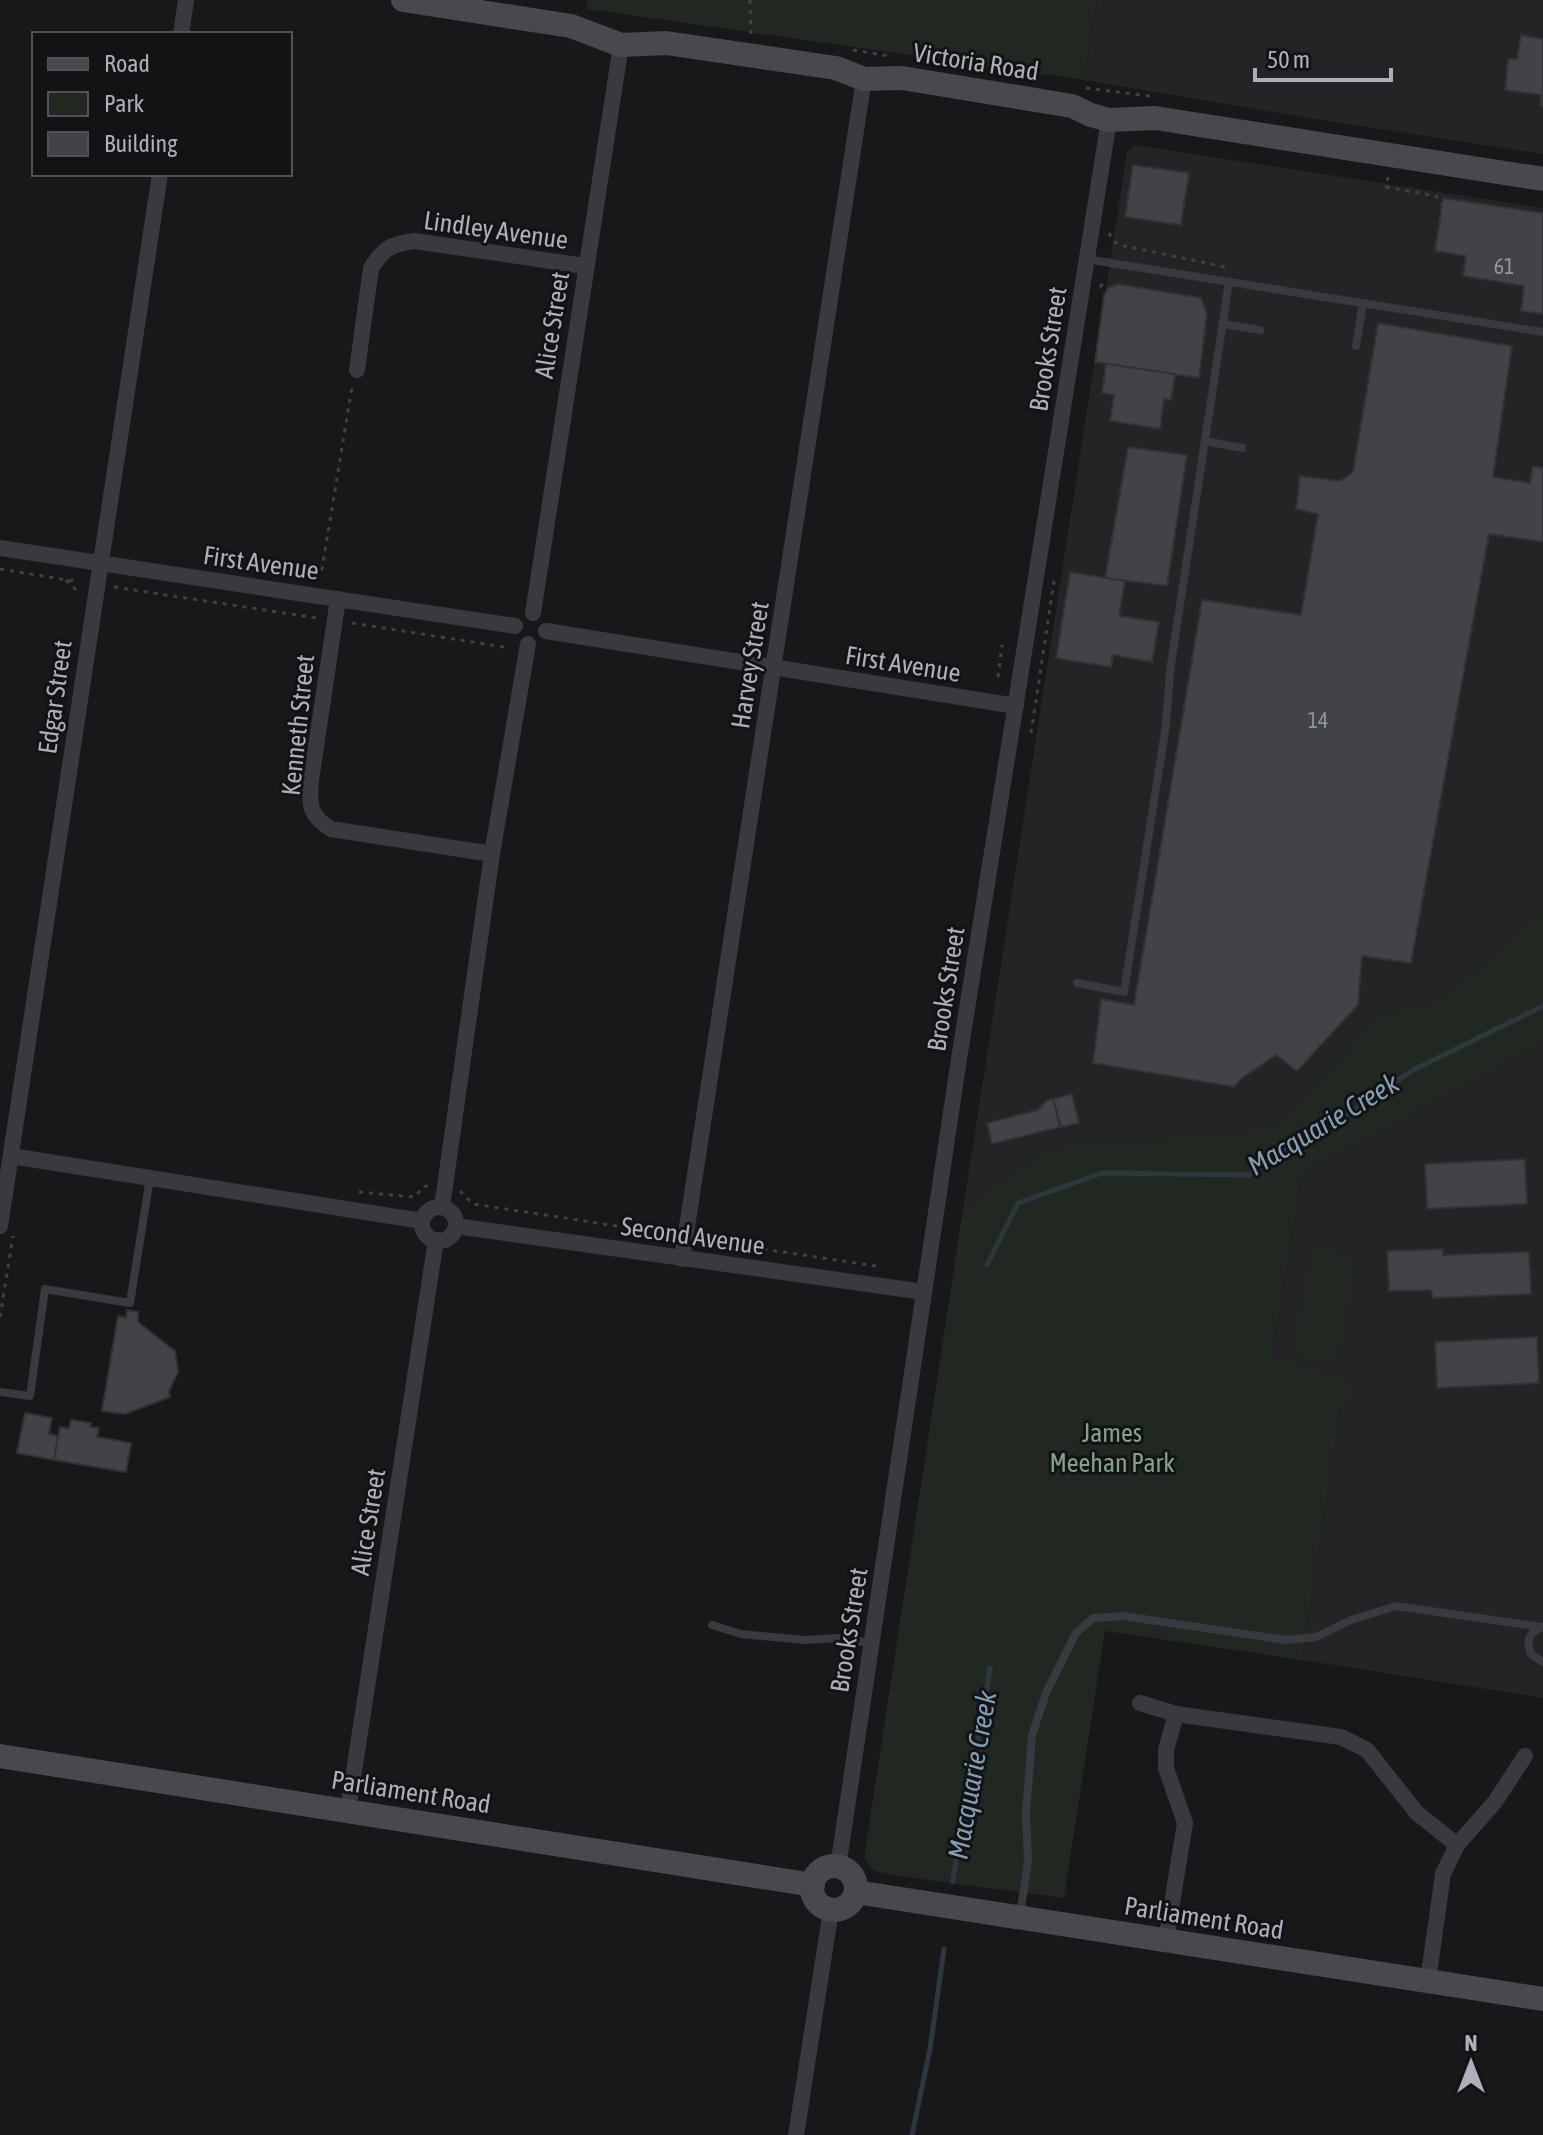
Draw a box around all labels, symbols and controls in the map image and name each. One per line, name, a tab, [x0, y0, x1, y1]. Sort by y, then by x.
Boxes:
legend	[32, 32, 292, 176]
scale bar	[1255, 32, 1391, 82]
street label: Victoria Road	[911, 37, 1041, 87]
text: 50 m	[1267, 46, 1310, 73]
text: Road	[104, 50, 150, 77]
text: Park	[104, 90, 145, 117]
text: Building	[104, 130, 178, 157]
street label: Lindley Avenue	[422, 205, 570, 255]
house number: 61	[1494, 253, 1514, 279]
street label: Alice Street	[529, 269, 575, 381]
street label: Brooks Street	[1023, 285, 1073, 413]
street label: First Avenue	[201, 540, 321, 586]
street label: Harvey Street	[725, 599, 775, 731]
street label: Edgar Street	[32, 638, 78, 756]
street label: First Avenue	[843, 640, 963, 688]
street label: Kenneth Street	[276, 653, 320, 797]
house number: 14	[1308, 707, 1328, 733]
street label: Brooks Street	[921, 925, 971, 1053]
water label: Macquarie Creek	[1242, 1066, 1405, 1182]
street label: Second Avenue	[619, 1211, 767, 1261]
park label: James Meehan Park	[1049, 1418, 1175, 1478]
street label: Alice Street	[345, 1466, 391, 1578]
street label: Brooks Street	[824, 1566, 874, 1694]
water label: Macquarie Creek	[941, 1688, 1003, 1862]
street label: Parliament Road	[329, 1765, 493, 1819]
street label: Parliament Road	[1122, 1891, 1286, 1945]
north arrow	[1431, 2023, 1511, 2103]
text: N	[1465, 2030, 1477, 2056]

